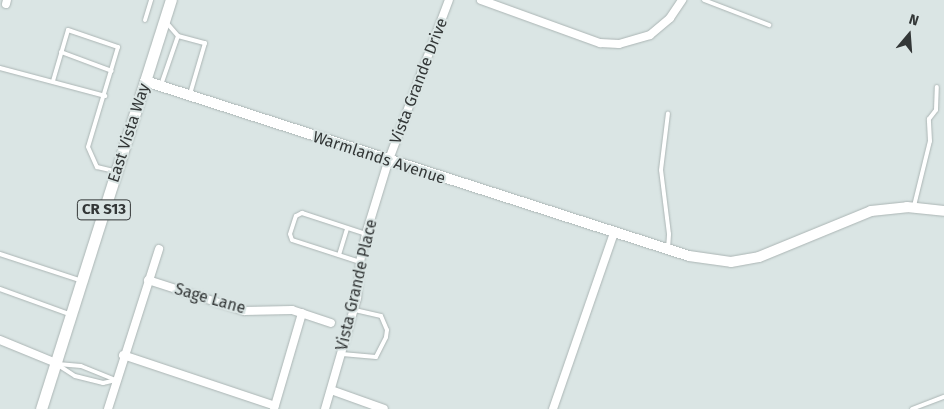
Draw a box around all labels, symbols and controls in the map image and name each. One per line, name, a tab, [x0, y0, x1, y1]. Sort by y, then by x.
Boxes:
north arrow	[884, 10, 934, 60]
text: N	[907, 11, 921, 30]
street label: Vista Grande Drive	[386, 15, 452, 147]
street label: East Vista Way	[104, 81, 154, 185]
street label: Warmlands Avenue	[310, 127, 448, 189]
road number: CR S13	[76, 198, 132, 222]
street label: Vista Grande Place	[333, 217, 381, 353]
street label: Sage Lane	[172, 280, 248, 318]

